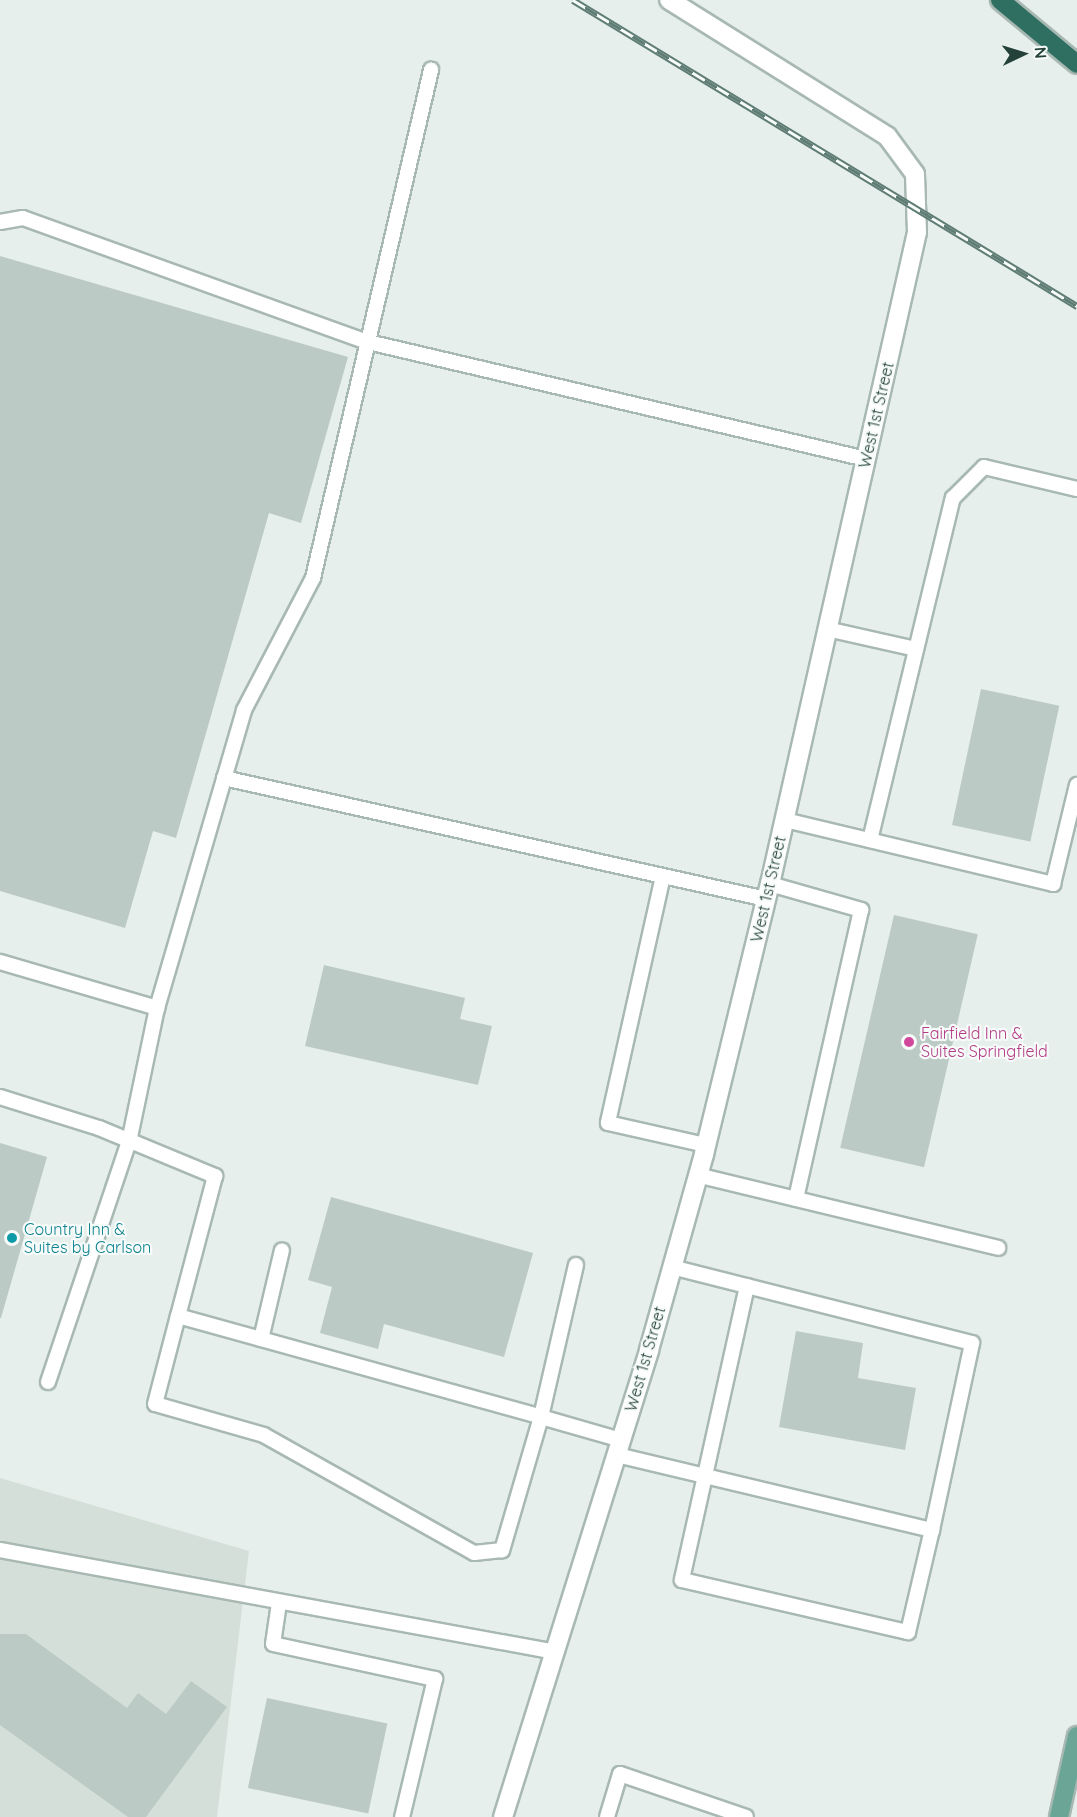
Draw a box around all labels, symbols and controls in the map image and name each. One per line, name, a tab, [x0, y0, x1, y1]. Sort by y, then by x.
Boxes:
north arrow	[993, 24, 1053, 84]
text: N	[1031, 46, 1051, 59]
street label: West 1st Street	[854, 360, 898, 470]
street label: West 1st Street	[746, 834, 790, 944]
place label: Fairfield Inn & Suites Springfield	[921, 1023, 1048, 1061]
marker: Fairfield Inn & Suites Springfield	[902, 1035, 916, 1049]
place label: Country Inn & Suites by Carlson	[24, 1219, 151, 1257]
marker: Country Inn & Suites by Carlson	[5, 1231, 19, 1245]
street label: West 1st Street	[621, 1304, 669, 1414]

